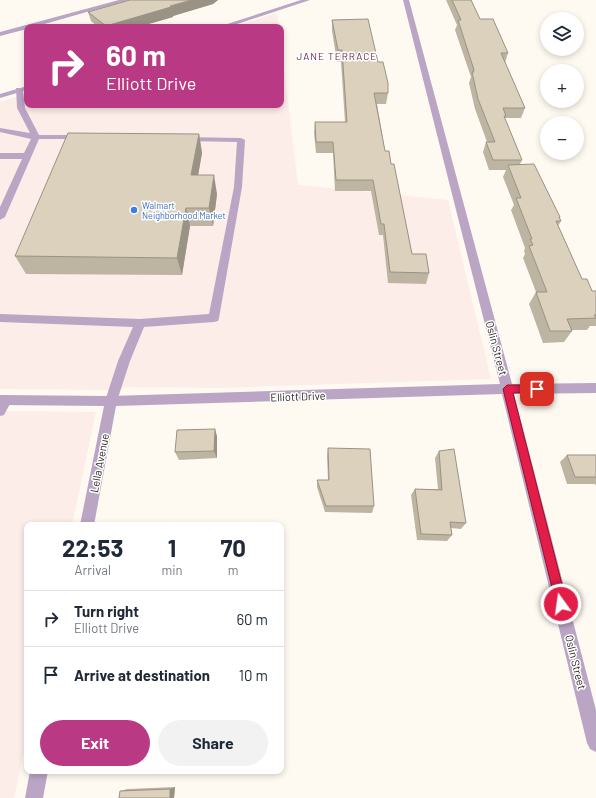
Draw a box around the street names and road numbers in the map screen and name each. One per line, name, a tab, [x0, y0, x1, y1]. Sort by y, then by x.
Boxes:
street label: Oslin Street	[484, 319, 510, 377]
street label: Elliott Drive	[270, 389, 326, 403]
street label: Lella Avenue	[87, 432, 111, 494]
street label: Oslin Street	[563, 633, 589, 691]

